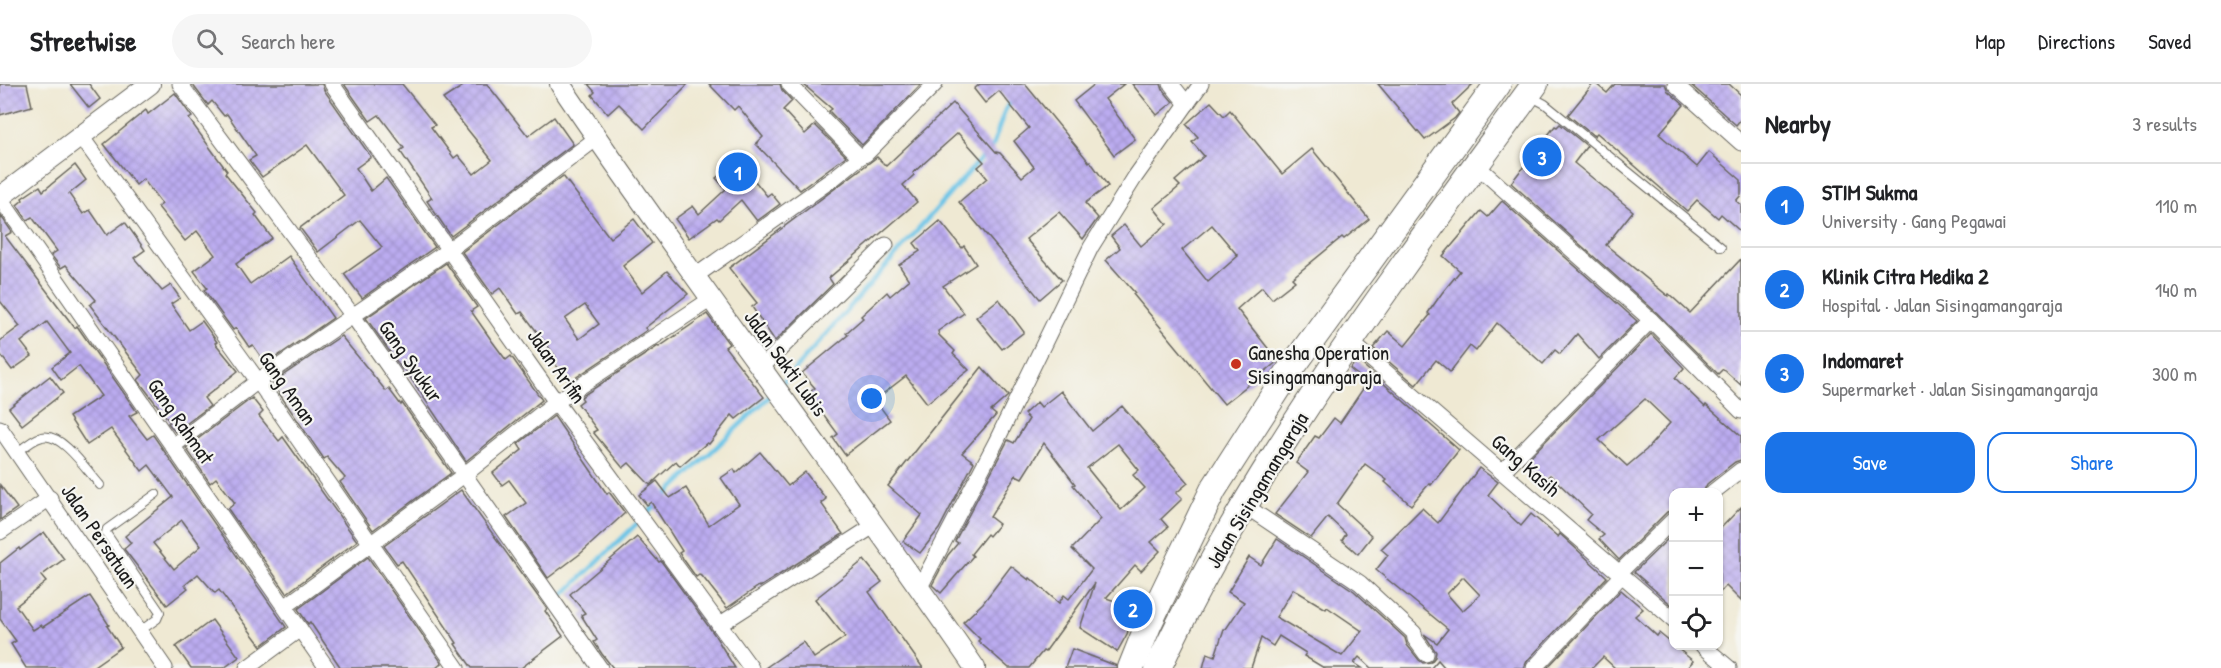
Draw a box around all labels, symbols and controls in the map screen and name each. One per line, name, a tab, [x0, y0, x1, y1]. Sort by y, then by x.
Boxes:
search box	[172, 14, 592, 68]
text: Streetwise	[30, 22, 136, 60]
icon: search	[193, 25, 226, 58]
text: Search here	[241, 26, 335, 56]
text: Map	[1975, 27, 2005, 56]
text: Directions	[2038, 27, 2115, 56]
text: Saved	[2148, 27, 2191, 56]
text: Nearby	[1765, 106, 1831, 141]
text: 3 results	[2132, 110, 2197, 137]
pin: 3	[1522, 134, 1562, 180]
pin: 1	[718, 150, 758, 194]
text: STIM Sukma	[1822, 177, 1917, 207]
text: 1	[1781, 192, 1788, 219]
text: 110 m	[2155, 192, 2197, 219]
text: University · Gang Pegawai	[1822, 207, 2007, 234]
text: Klinik Citra Medika 2	[1822, 261, 1989, 291]
text: 2	[1780, 276, 1789, 303]
text: 140 m	[2155, 276, 2197, 303]
text: Hospital · Jalan Sisingamangaraja	[1822, 291, 2062, 318]
street label: Jalan Sakti Lubis	[737, 304, 835, 422]
street label: Gang Syukur	[372, 314, 450, 408]
street label: Jalan Arifin	[521, 323, 593, 409]
place label: Ganesha Operation Sisingamangaraja	[1248, 338, 1389, 391]
street label: Gang Aman	[252, 345, 324, 431]
text: Indomaret	[1822, 345, 1903, 375]
marker: Ganesha Operation Sisingamangaraja	[1229, 357, 1243, 371]
text: 3	[1780, 360, 1789, 387]
text: 300 m	[2152, 360, 2197, 387]
street label: Gang Rahmat	[141, 372, 222, 470]
text: Supermarket · Jalan Sisingamangaraja	[1822, 375, 2098, 402]
your location	[857, 384, 886, 413]
street label: Jalan Sisingamangaraja	[1199, 406, 1315, 574]
street label: Gang Kasih	[1485, 427, 1567, 503]
button: Save	[1765, 432, 1975, 493]
button: Share	[1987, 432, 2197, 493]
street label: Jalan Persatuan	[54, 478, 146, 594]
map controls	[1669, 488, 1723, 650]
button: +	[1669, 488, 1723, 542]
button: −	[1669, 542, 1723, 596]
pin: 2	[1114, 586, 1152, 632]
button: locate	[1669, 596, 1723, 650]

